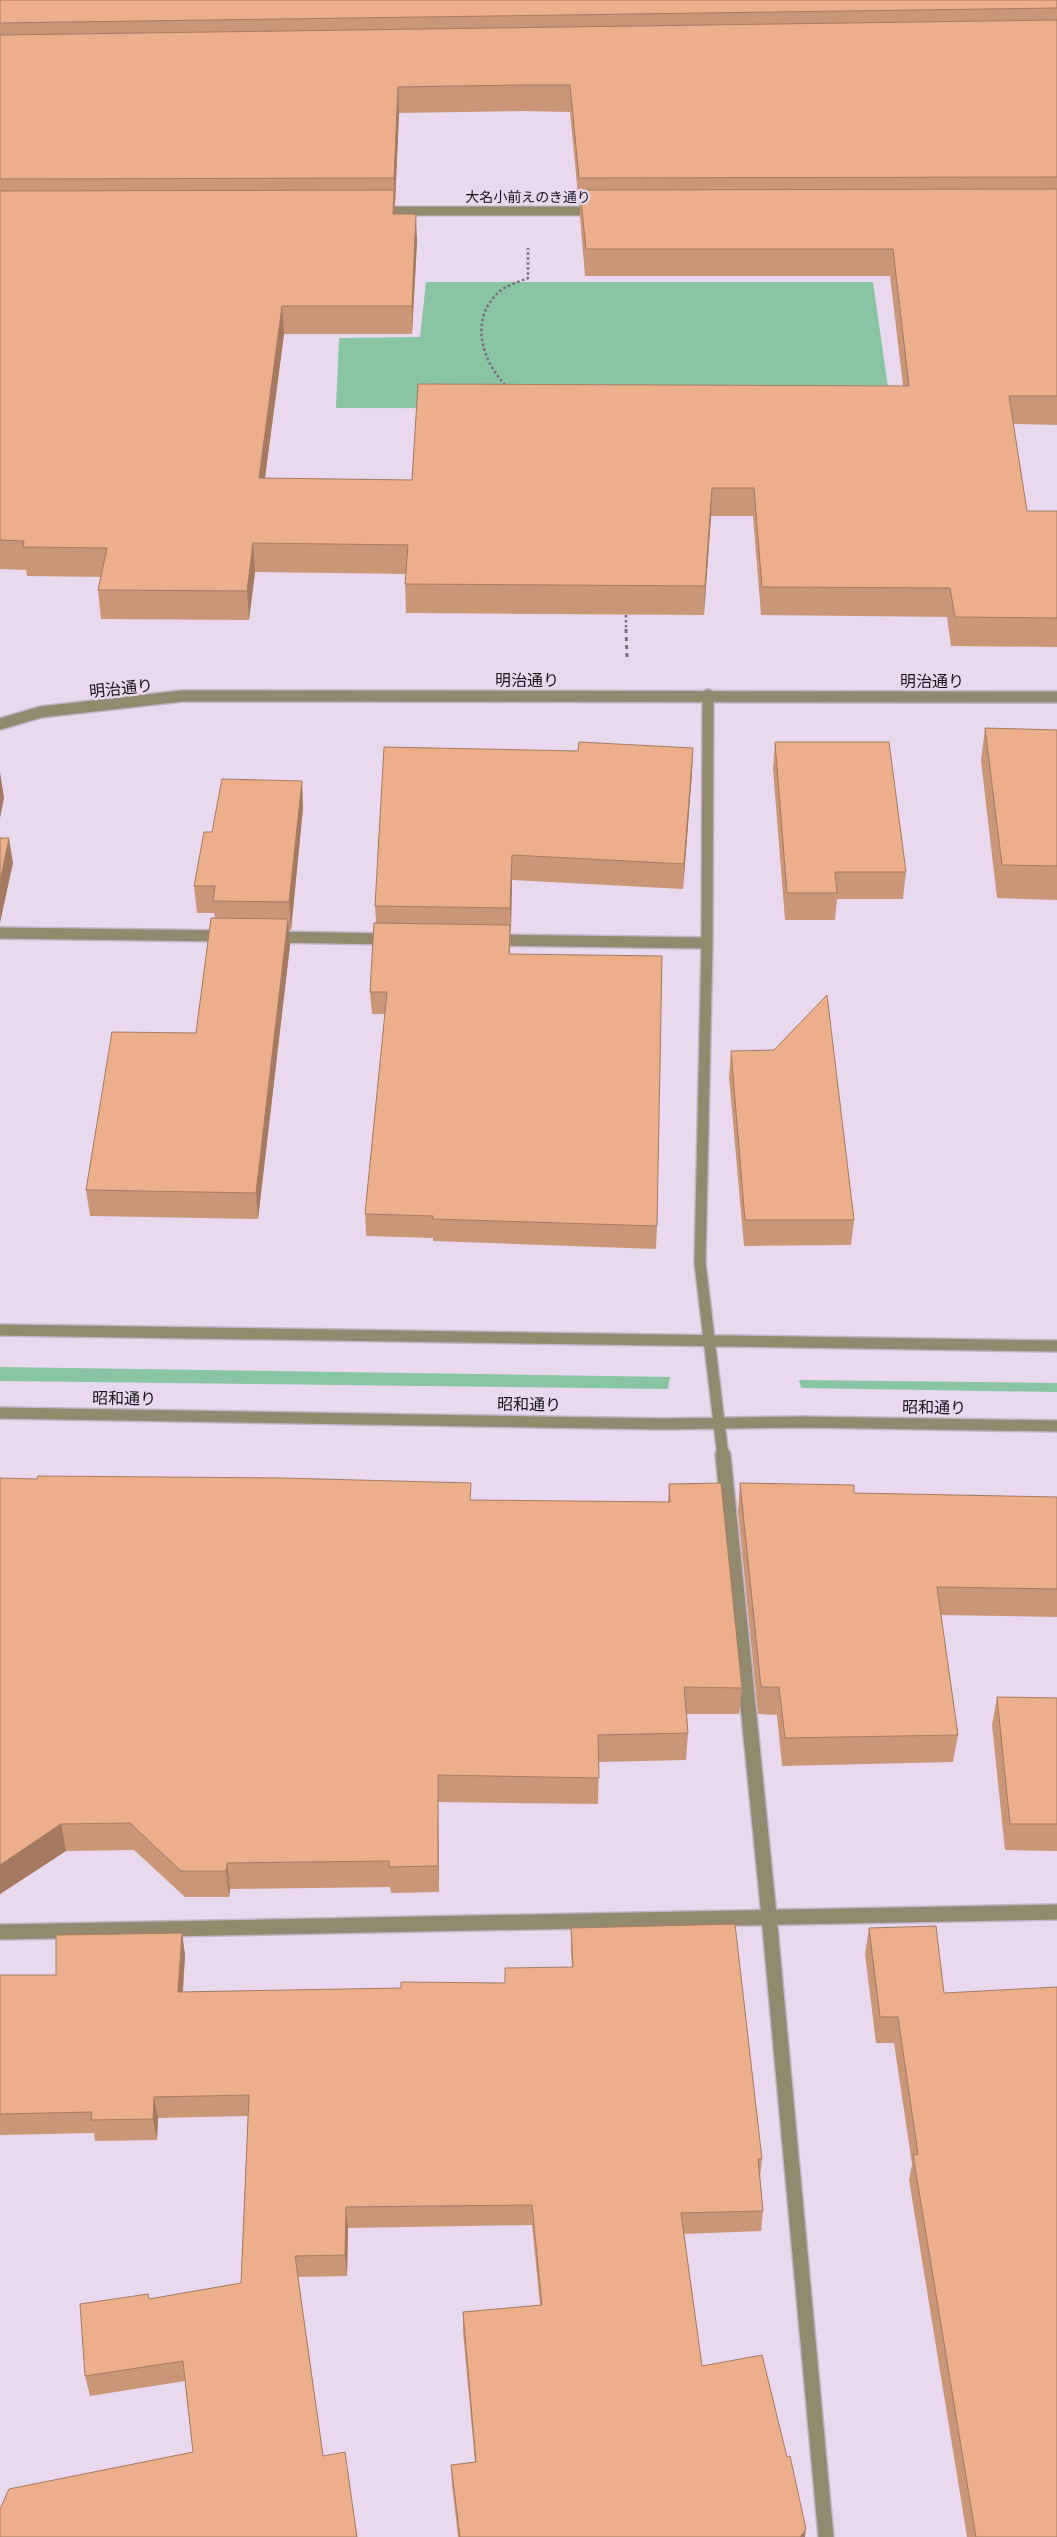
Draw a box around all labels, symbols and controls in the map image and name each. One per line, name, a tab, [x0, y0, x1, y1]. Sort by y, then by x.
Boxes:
street label: 大名小前えのき通り	[465, 187, 591, 206]
street label: 明治通り	[495, 669, 559, 691]
street label: 明治通り	[900, 670, 964, 692]
street label: 明治通り	[88, 674, 154, 702]
street label: 昭和通り	[92, 1386, 156, 1410]
street label: 昭和通り	[497, 1392, 561, 1416]
street label: 昭和通り	[902, 1395, 966, 1419]

